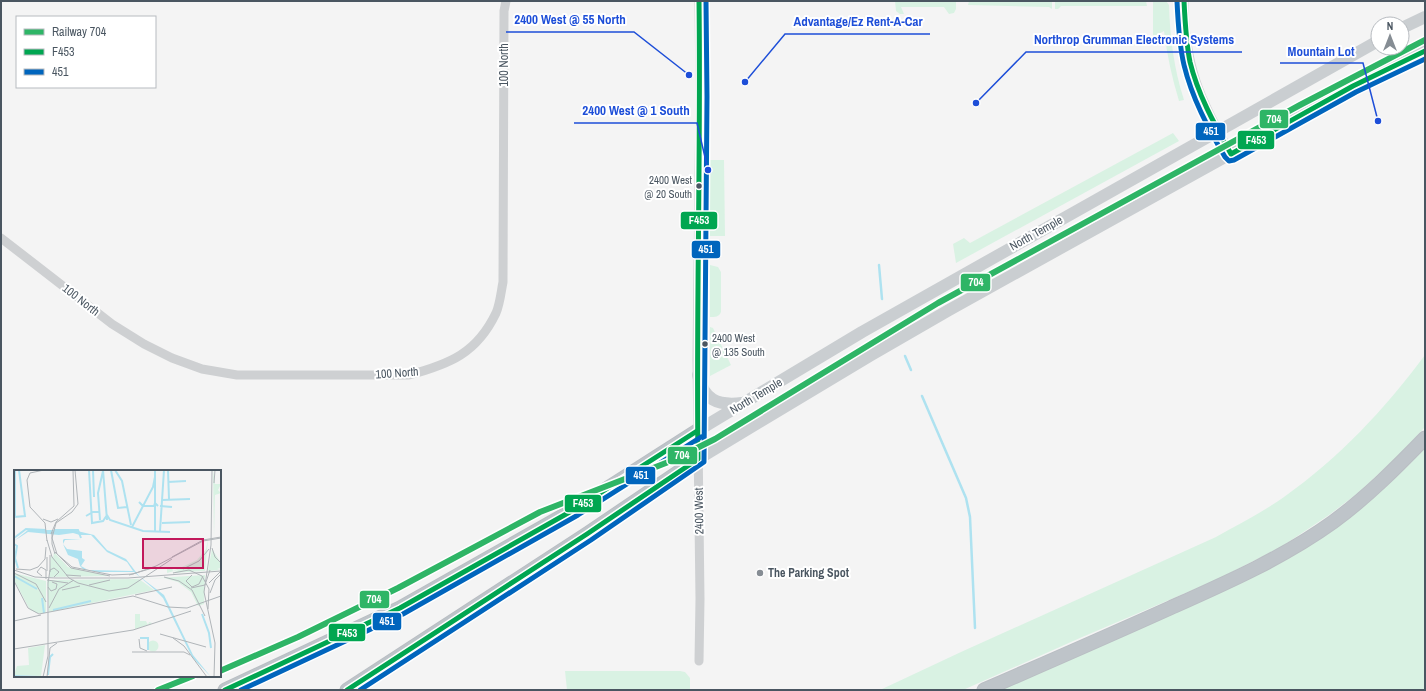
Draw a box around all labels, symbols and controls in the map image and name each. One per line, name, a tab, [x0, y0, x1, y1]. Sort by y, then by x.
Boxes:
callout: 2400 West @ 55 North	[506, 7, 634, 32]
callout: Advantage/Ez Rent-A-Car	[785, 9, 930, 34]
text: 2400 West @ 55 North	[514, 11, 626, 28]
text: Advantage/Ez Rent-A-Car	[793, 13, 923, 30]
legend	[16, 16, 156, 88]
north arrow	[1370, 16, 1410, 56]
text: N	[1387, 19, 1393, 33]
text: Railway 704	[52, 24, 107, 40]
callout: Northrop Grumman Electronic Systems	[1026, 27, 1242, 52]
text: Northrop Grumman Electronic Systems	[1034, 31, 1234, 48]
callout: Mountain Lot	[1280, 38, 1363, 63]
street label: 100 North	[496, 43, 512, 87]
text: Mountain Lot	[1288, 43, 1355, 60]
text: F453	[52, 44, 74, 60]
text: 451	[52, 64, 69, 80]
callout: 2400 West @ 1 South	[574, 98, 697, 123]
text: 2400 West @ 1 South	[582, 102, 690, 119]
line badge: 704	[1259, 109, 1289, 129]
text: 704	[1266, 112, 1282, 126]
line badge: 451	[1195, 122, 1226, 141]
text: 451	[1203, 124, 1219, 138]
line badge: F453	[1237, 130, 1275, 150]
text: F453	[1246, 133, 1266, 147]
place label: 2400 West @ 20 South	[644, 173, 692, 201]
marker: 2400 West @ 20 South	[694, 181, 704, 191]
line badge: F453	[680, 211, 718, 230]
street label: North Temple	[1007, 212, 1065, 254]
text: F453	[689, 213, 709, 227]
line badge: 451	[691, 240, 721, 259]
text: 451	[698, 242, 714, 256]
line badge: 704	[960, 273, 991, 292]
text: 704	[968, 275, 984, 289]
street label: 100 North	[59, 280, 103, 320]
place label: 2400 West @ 135 South	[712, 331, 765, 359]
marker: 2400 West @ 135 South	[700, 339, 710, 349]
street label: 100 North	[375, 364, 419, 382]
street label: North Temple	[727, 374, 785, 418]
line badge: 704	[667, 446, 698, 465]
text: 704	[674, 448, 690, 462]
line badge: 451	[625, 466, 656, 485]
text: 451	[633, 468, 649, 482]
inset map	[14, 470, 221, 677]
street label: 2400 West	[691, 487, 707, 535]
line badge: F453	[564, 494, 602, 513]
text: F453	[573, 496, 593, 510]
place label: The Parking Spot	[768, 565, 850, 581]
marker: The Parking Spot	[755, 568, 765, 578]
line badge: 704	[359, 590, 390, 609]
text: 704	[366, 592, 382, 606]
line badge: 451	[372, 612, 402, 631]
text: 451	[379, 614, 395, 628]
line badge: F453	[328, 623, 366, 642]
text: F453	[337, 626, 357, 640]

